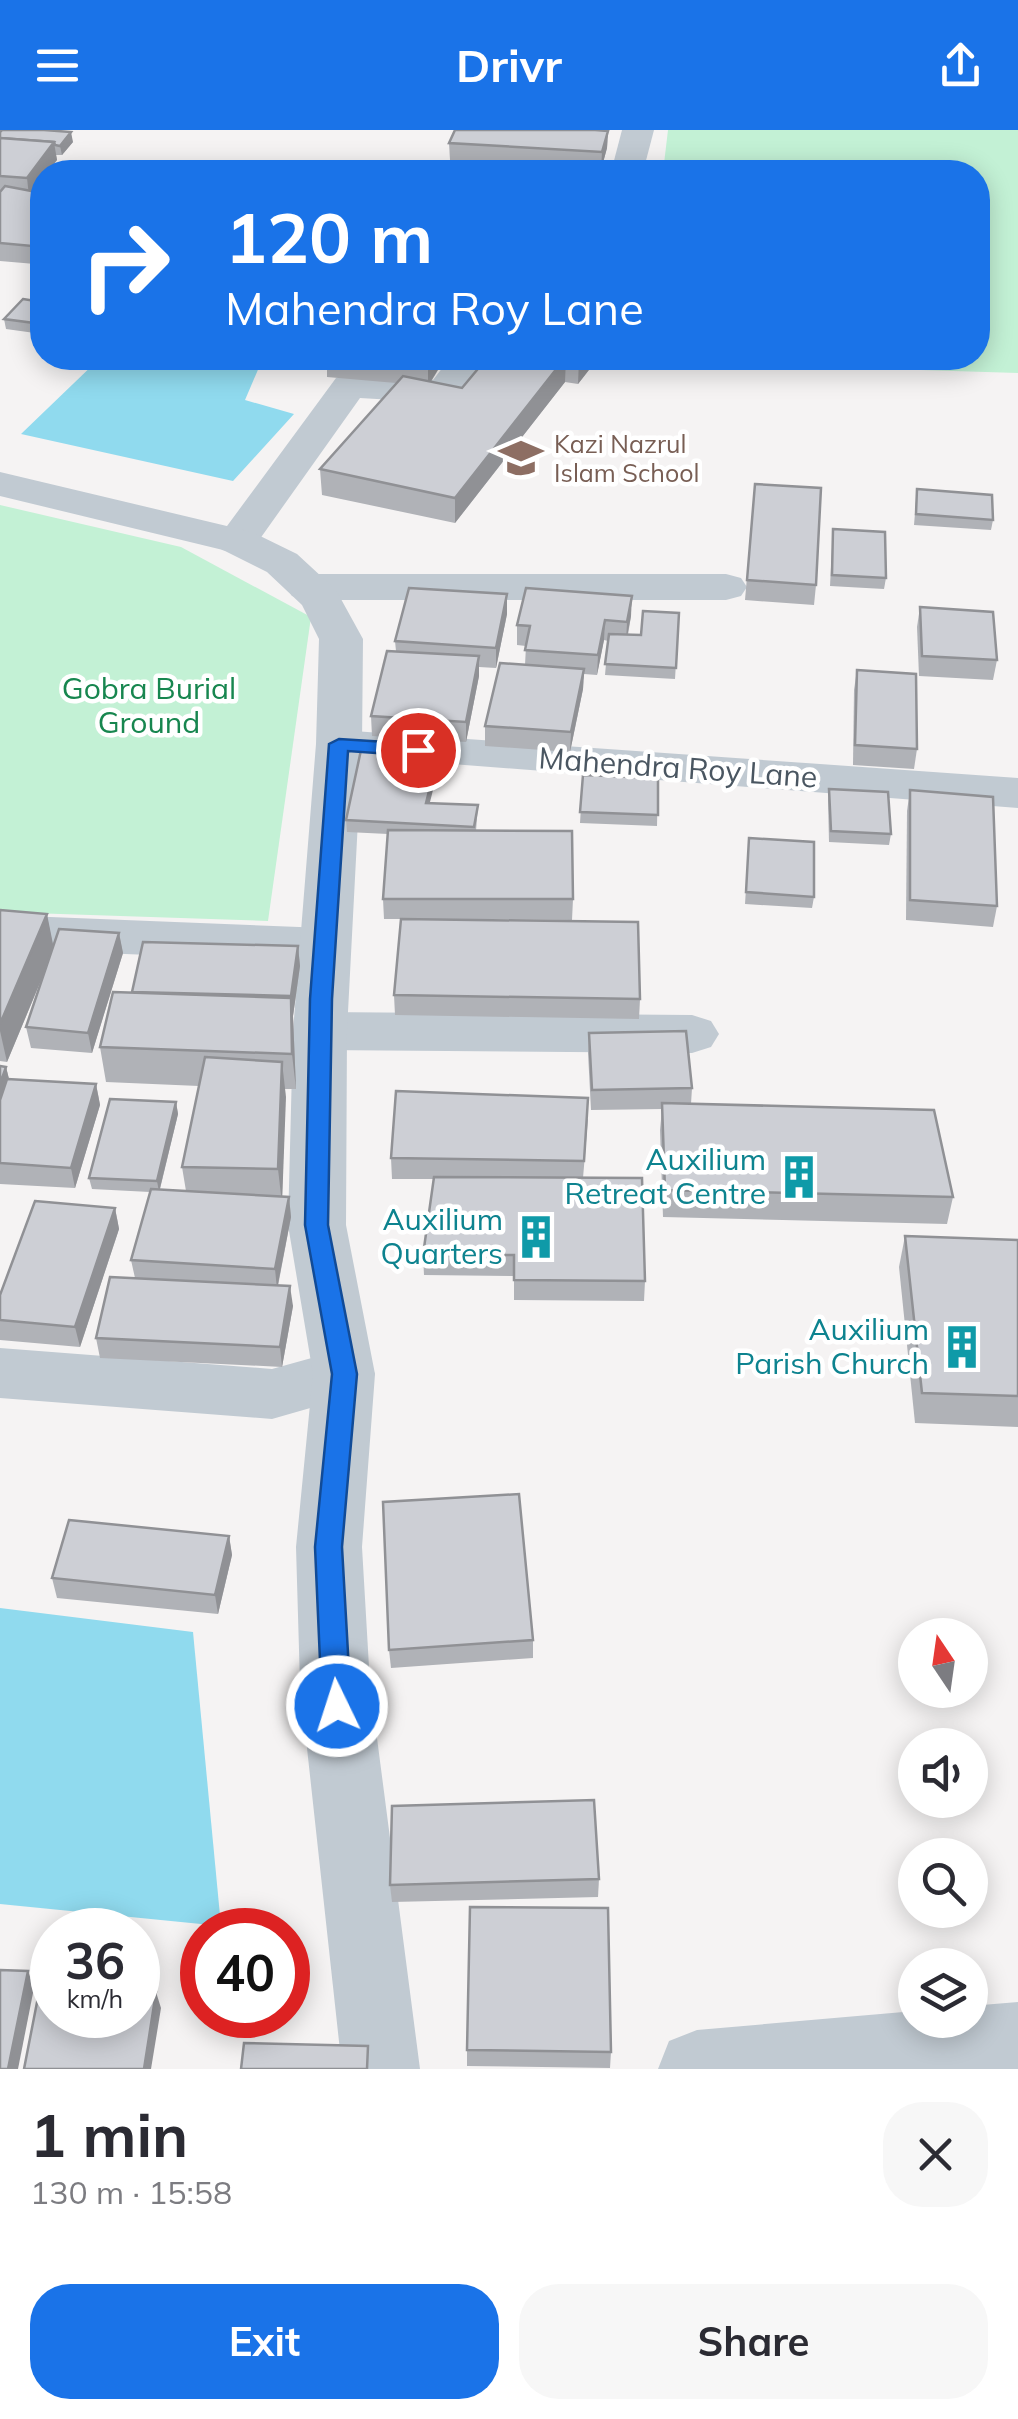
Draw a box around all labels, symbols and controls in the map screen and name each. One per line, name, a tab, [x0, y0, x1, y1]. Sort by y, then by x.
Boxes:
text: Drivr	[456, 37, 562, 93]
icon: menu	[30, 38, 85, 93]
icon: share	[933, 38, 988, 93]
text: 120 m	[225, 193, 433, 281]
icon: right	[60, 200, 190, 330]
text: Mahendra Roy Lane	[225, 280, 644, 336]
place label: Kazi Nazrul Islam School	[554, 428, 699, 488]
school or university icon: Kazi Nazrul Islam School	[497, 434, 545, 482]
park label: Gobra Burial Ground	[62, 669, 236, 741]
pin	[376, 708, 461, 793]
icon: arrive	[391, 723, 446, 778]
street label: Mahendra Roy Lane	[538, 738, 819, 796]
place label: Auxilium Retreat Centre	[565, 1140, 766, 1212]
building icon: Auxilium Retreat Centre	[775, 1153, 823, 1201]
place label: Auxilium Quarters	[381, 1200, 503, 1272]
building icon: Auxilium Quarters	[512, 1213, 560, 1261]
place label: Auxilium Parish Church	[735, 1310, 929, 1382]
building icon: Auxilium Parish Church	[938, 1323, 986, 1371]
north arrow	[898, 1618, 988, 1708]
map controls	[898, 1618, 988, 2038]
position arrow	[285, 1654, 389, 1758]
button: sound	[898, 1728, 988, 1818]
button: search	[898, 1838, 988, 1928]
speed limit sign: 40	[180, 1908, 310, 2038]
text: 36	[65, 1929, 125, 1992]
button: layers	[898, 1948, 988, 2038]
text: km/h	[67, 1983, 123, 2014]
text: 1 min	[30, 2097, 188, 2172]
button: close	[883, 2102, 988, 2207]
text: 130 m · 15:58	[30, 2172, 232, 2212]
button: Exit	[30, 2284, 499, 2399]
button: Share	[519, 2284, 988, 2399]

